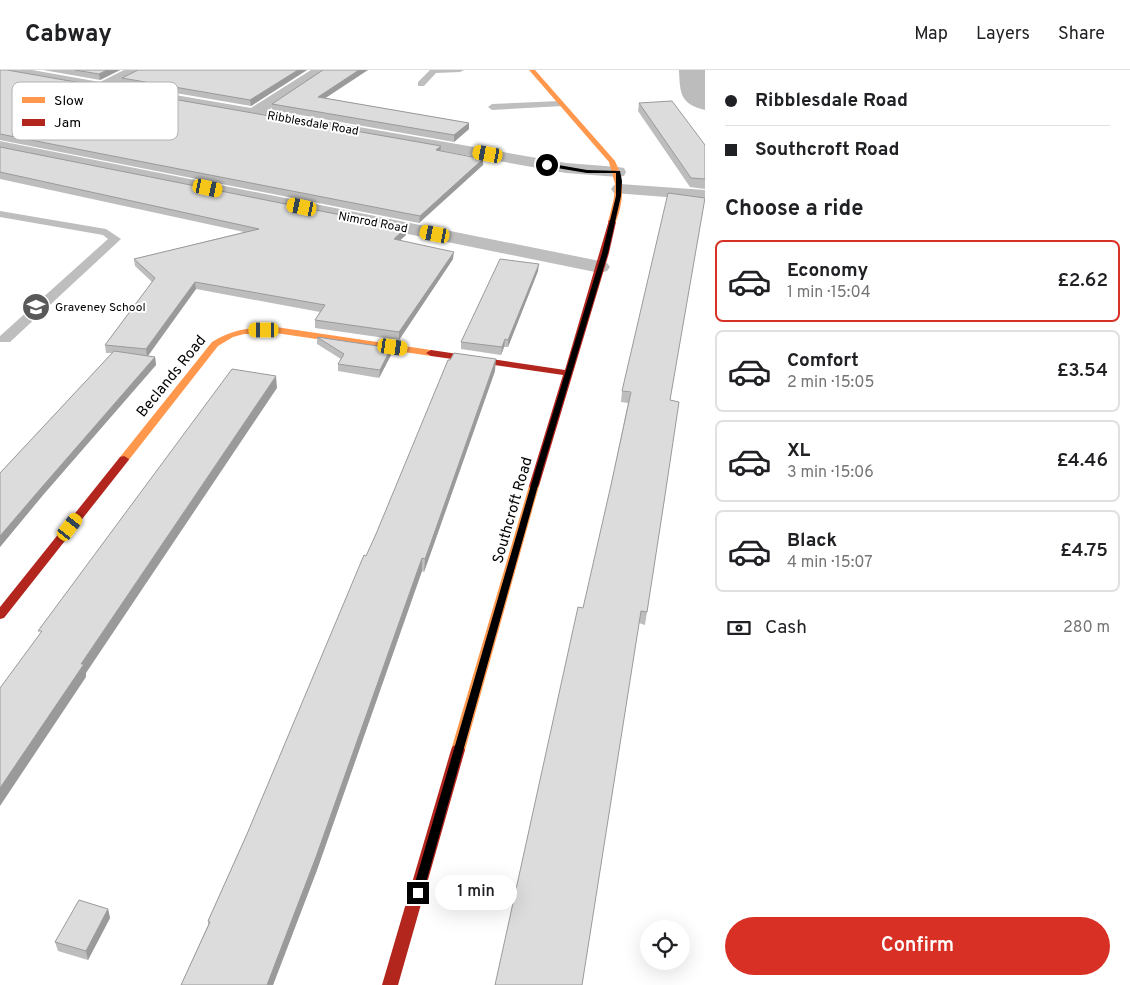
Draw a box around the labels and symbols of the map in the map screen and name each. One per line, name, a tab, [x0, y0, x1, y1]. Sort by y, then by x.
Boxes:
legend	[12, 82, 178, 140]
text: Slow	[54, 93, 84, 110]
street label: Ribblesdale Road	[266, 108, 360, 140]
text: Jam	[54, 115, 81, 132]
car	[471, 144, 504, 164]
route start	[536, 154, 558, 176]
car	[191, 178, 224, 198]
car	[285, 197, 318, 217]
street label: Nimrod Road	[337, 208, 409, 238]
car	[418, 224, 451, 244]
school or university icon: Graveney School	[21, 292, 51, 322]
place label: Graveney School	[55, 300, 146, 316]
car	[249, 323, 279, 338]
street label: Beclands Road	[133, 332, 211, 422]
car	[377, 337, 408, 357]
street label: Southcroft Road	[489, 455, 538, 566]
car	[54, 511, 85, 543]
callout: 1 min	[436, 876, 518, 910]
route end	[407, 882, 429, 904]

